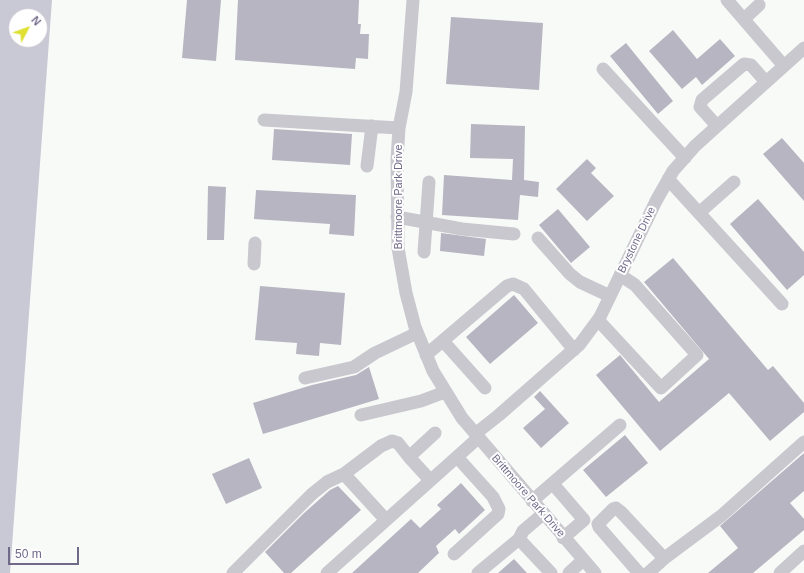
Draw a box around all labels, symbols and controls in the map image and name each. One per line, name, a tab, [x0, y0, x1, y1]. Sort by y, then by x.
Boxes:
north arrow	[8, 8, 48, 48]
text: N	[29, 14, 43, 28]
street label: Brittmoore Park Drive	[392, 144, 406, 250]
street label: Brystone Drive	[615, 205, 659, 275]
street label: Brittmoore Park Drive	[489, 452, 567, 540]
scale bar	[10, 539, 81, 565]
text: 50 m	[15, 547, 42, 561]

